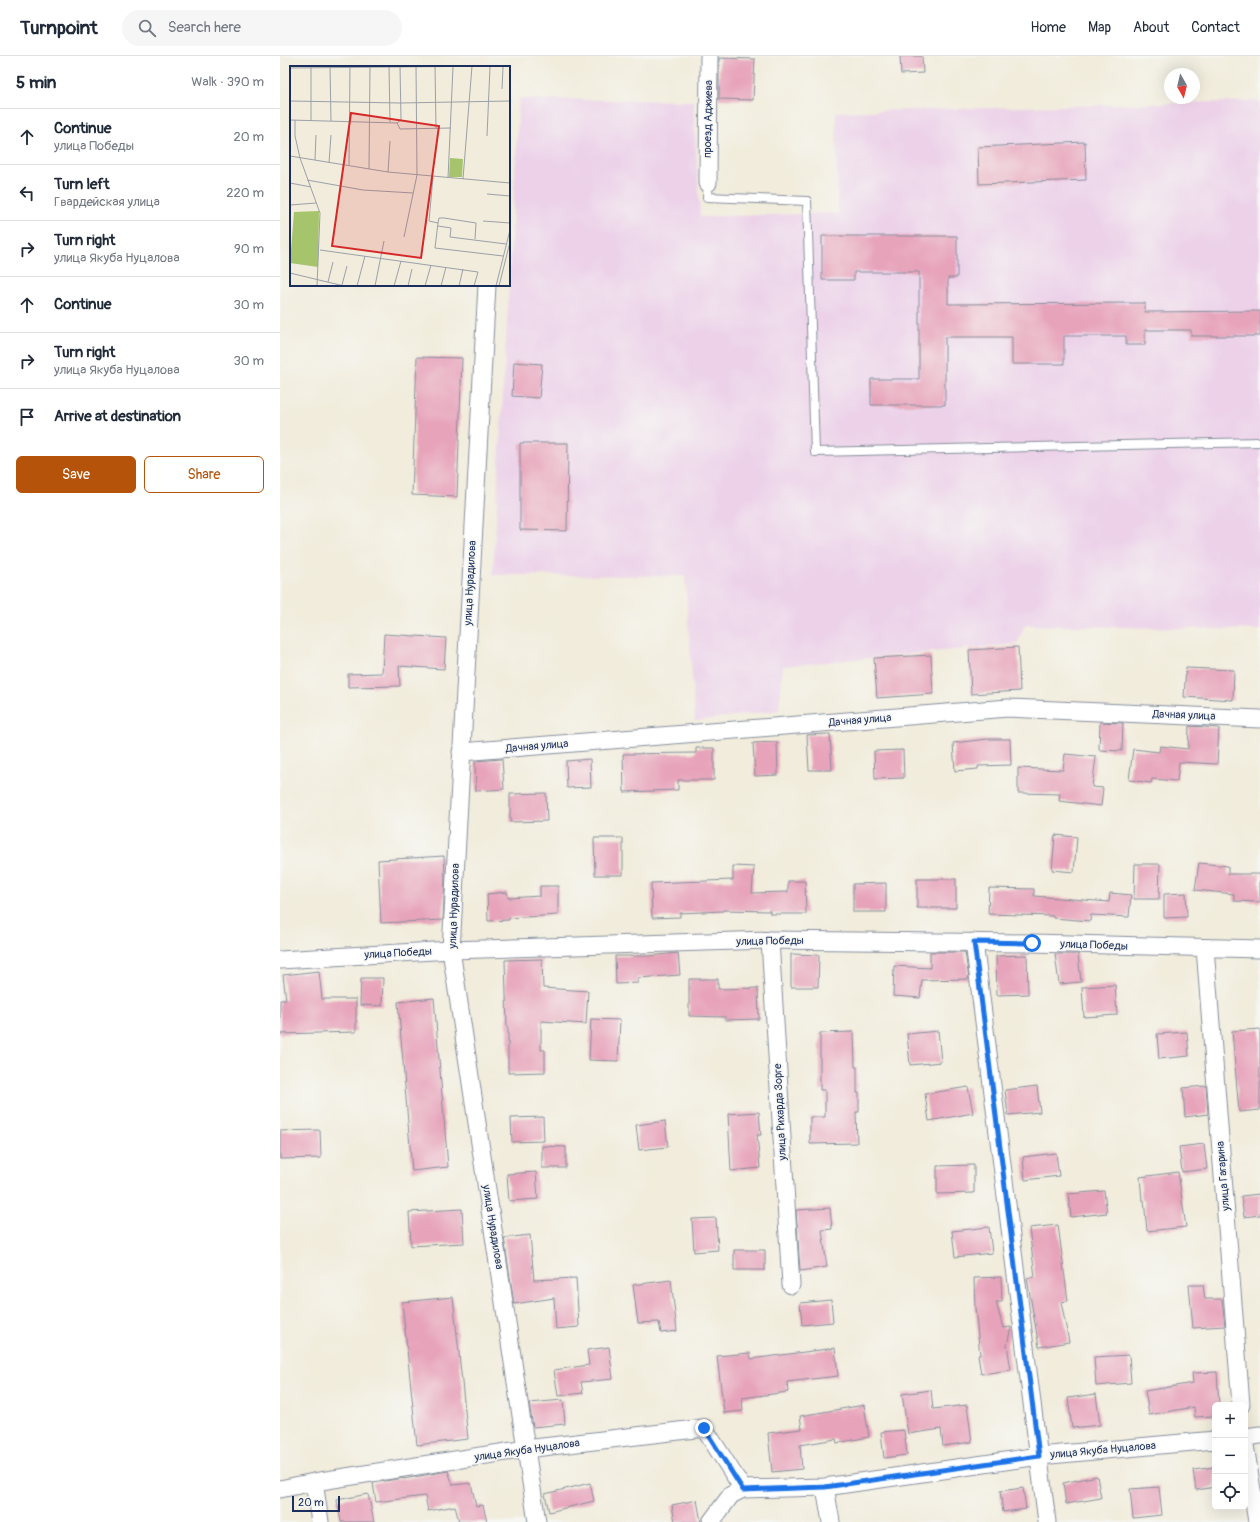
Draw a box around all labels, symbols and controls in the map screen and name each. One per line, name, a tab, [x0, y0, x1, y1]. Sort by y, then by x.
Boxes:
search box	[122, 10, 402, 46]
text: Turnpoint	[20, 16, 98, 40]
icon: search	[136, 17, 158, 39]
text: Search here	[168, 18, 241, 37]
text: Home	[1031, 19, 1066, 36]
text: Map	[1088, 19, 1111, 36]
text: About	[1133, 19, 1169, 36]
text: Contact	[1191, 19, 1240, 36]
inset map	[290, 66, 510, 286]
north arrow	[1164, 68, 1200, 104]
text: 5 min	[16, 72, 56, 93]
text: Walk · 390 m	[191, 74, 264, 90]
street label: проезд Аджиева	[701, 80, 715, 158]
text: Continue	[54, 119, 112, 138]
icon: ahead	[16, 126, 38, 148]
text: 20 m	[233, 129, 264, 145]
text: улица Победы	[54, 138, 134, 154]
text: Turn left	[54, 175, 110, 194]
icon: left	[16, 182, 38, 204]
text: 220 m	[226, 185, 264, 201]
text: Гвардейская улица	[54, 194, 160, 210]
text: Turn right	[54, 231, 115, 250]
icon: right	[16, 238, 38, 260]
text: 90 m	[234, 241, 264, 257]
text: улица Якуба Нуцалова	[54, 250, 180, 266]
icon: ahead	[16, 294, 38, 316]
text: Continue	[54, 295, 112, 314]
text: 30 m	[234, 297, 264, 313]
text: Turn right	[54, 343, 115, 362]
icon: right	[16, 350, 38, 372]
text: 30 m	[234, 353, 264, 369]
text: улица Якуба Нуцалова	[54, 362, 180, 378]
icon: arrive	[16, 406, 38, 428]
text: Arrive at destination	[54, 407, 181, 426]
button: Save	[16, 456, 136, 493]
button: Share	[144, 456, 264, 493]
street label: улица Нурадилова	[461, 540, 479, 627]
street label: Дачная улица	[1151, 707, 1216, 723]
street label: Дачная улица	[827, 711, 892, 729]
street label: Дачная улица	[504, 737, 569, 755]
street label: улица Нурадилова	[446, 863, 462, 950]
street label: улица Победы	[735, 934, 804, 948]
route start	[1023, 934, 1041, 952]
street label: улица Победы	[1059, 937, 1128, 953]
street label: улица Победы	[363, 945, 432, 961]
street label: улица Рихарда Зорге	[771, 1063, 789, 1162]
street label: улица Гагарина	[1213, 1141, 1233, 1212]
street label: улица Нурадилова	[480, 1183, 506, 1270]
map controls	[1212, 1402, 1248, 1510]
button: +	[1212, 1402, 1248, 1438]
route end	[695, 1419, 713, 1437]
street label: улица Якуба Нуцалова	[473, 1436, 581, 1464]
button: −	[1212, 1438, 1248, 1474]
street label: улица Якуба Нуцалова	[1049, 1439, 1156, 1461]
button: locate	[1212, 1474, 1248, 1510]
scale bar	[292, 1494, 340, 1513]
text: 20 m	[298, 1496, 324, 1509]

